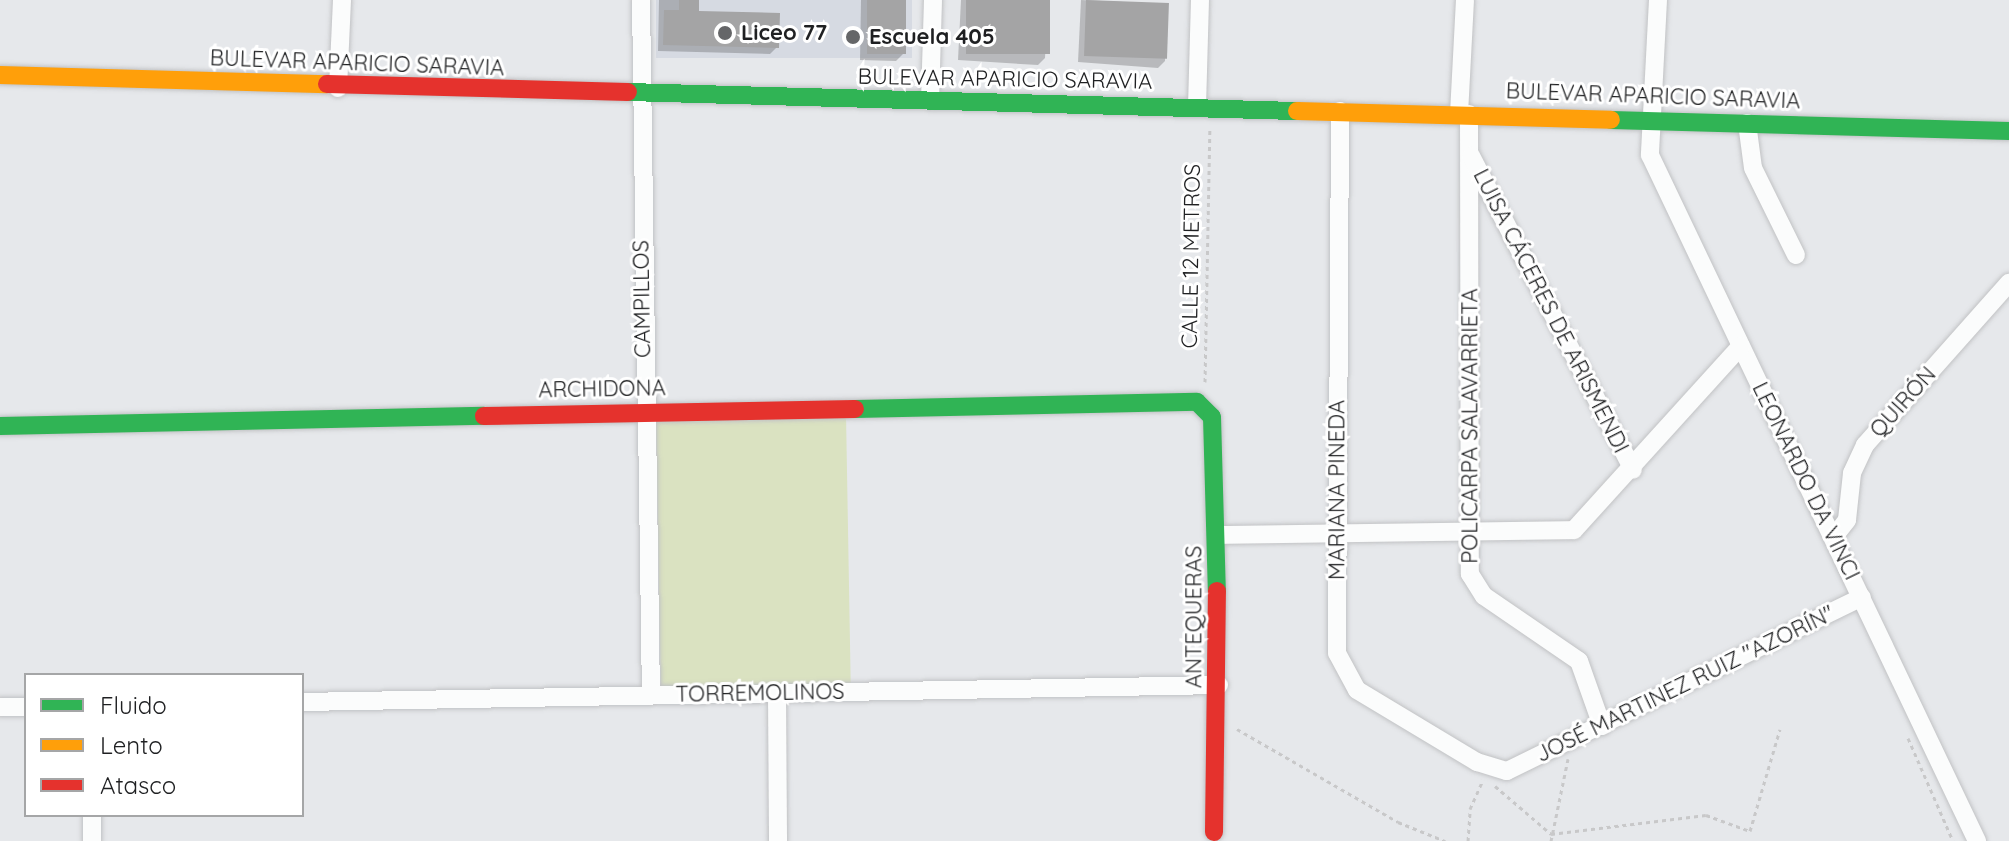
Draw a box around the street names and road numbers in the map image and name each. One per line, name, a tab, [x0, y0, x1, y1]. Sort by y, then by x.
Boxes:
street label: BULEVAR APARICIO SARAVIA	[209, 45, 505, 81]
street label: BULEVAR APARICIO SARAVIA	[857, 63, 1153, 95]
street label: BULEVAR APARICIO SARAVIA	[1505, 78, 1801, 114]
street label: CALLE 12 METROS	[1176, 164, 1206, 348]
street label: LUISA CÁCERES DE ARISMENDI	[1468, 165, 1634, 457]
street label: CAMPILLOS	[628, 240, 656, 358]
street label: POLICARPA SALAVARRIETA	[1457, 288, 1483, 564]
street label: QUIRÓN	[1864, 361, 1942, 443]
street label: ARCHIDONA	[538, 375, 666, 403]
street label: LEONARDO DA VINCI	[1747, 378, 1865, 584]
street label: MARIANA PINEDA	[1324, 400, 1350, 580]
street label: ANTEQUERAS	[1181, 546, 1207, 688]
street label: JOSÉ MARTINEZ RUIZ "AZORÍN"	[1531, 600, 1839, 768]
street label: TORREMOLINOS	[675, 678, 845, 708]

